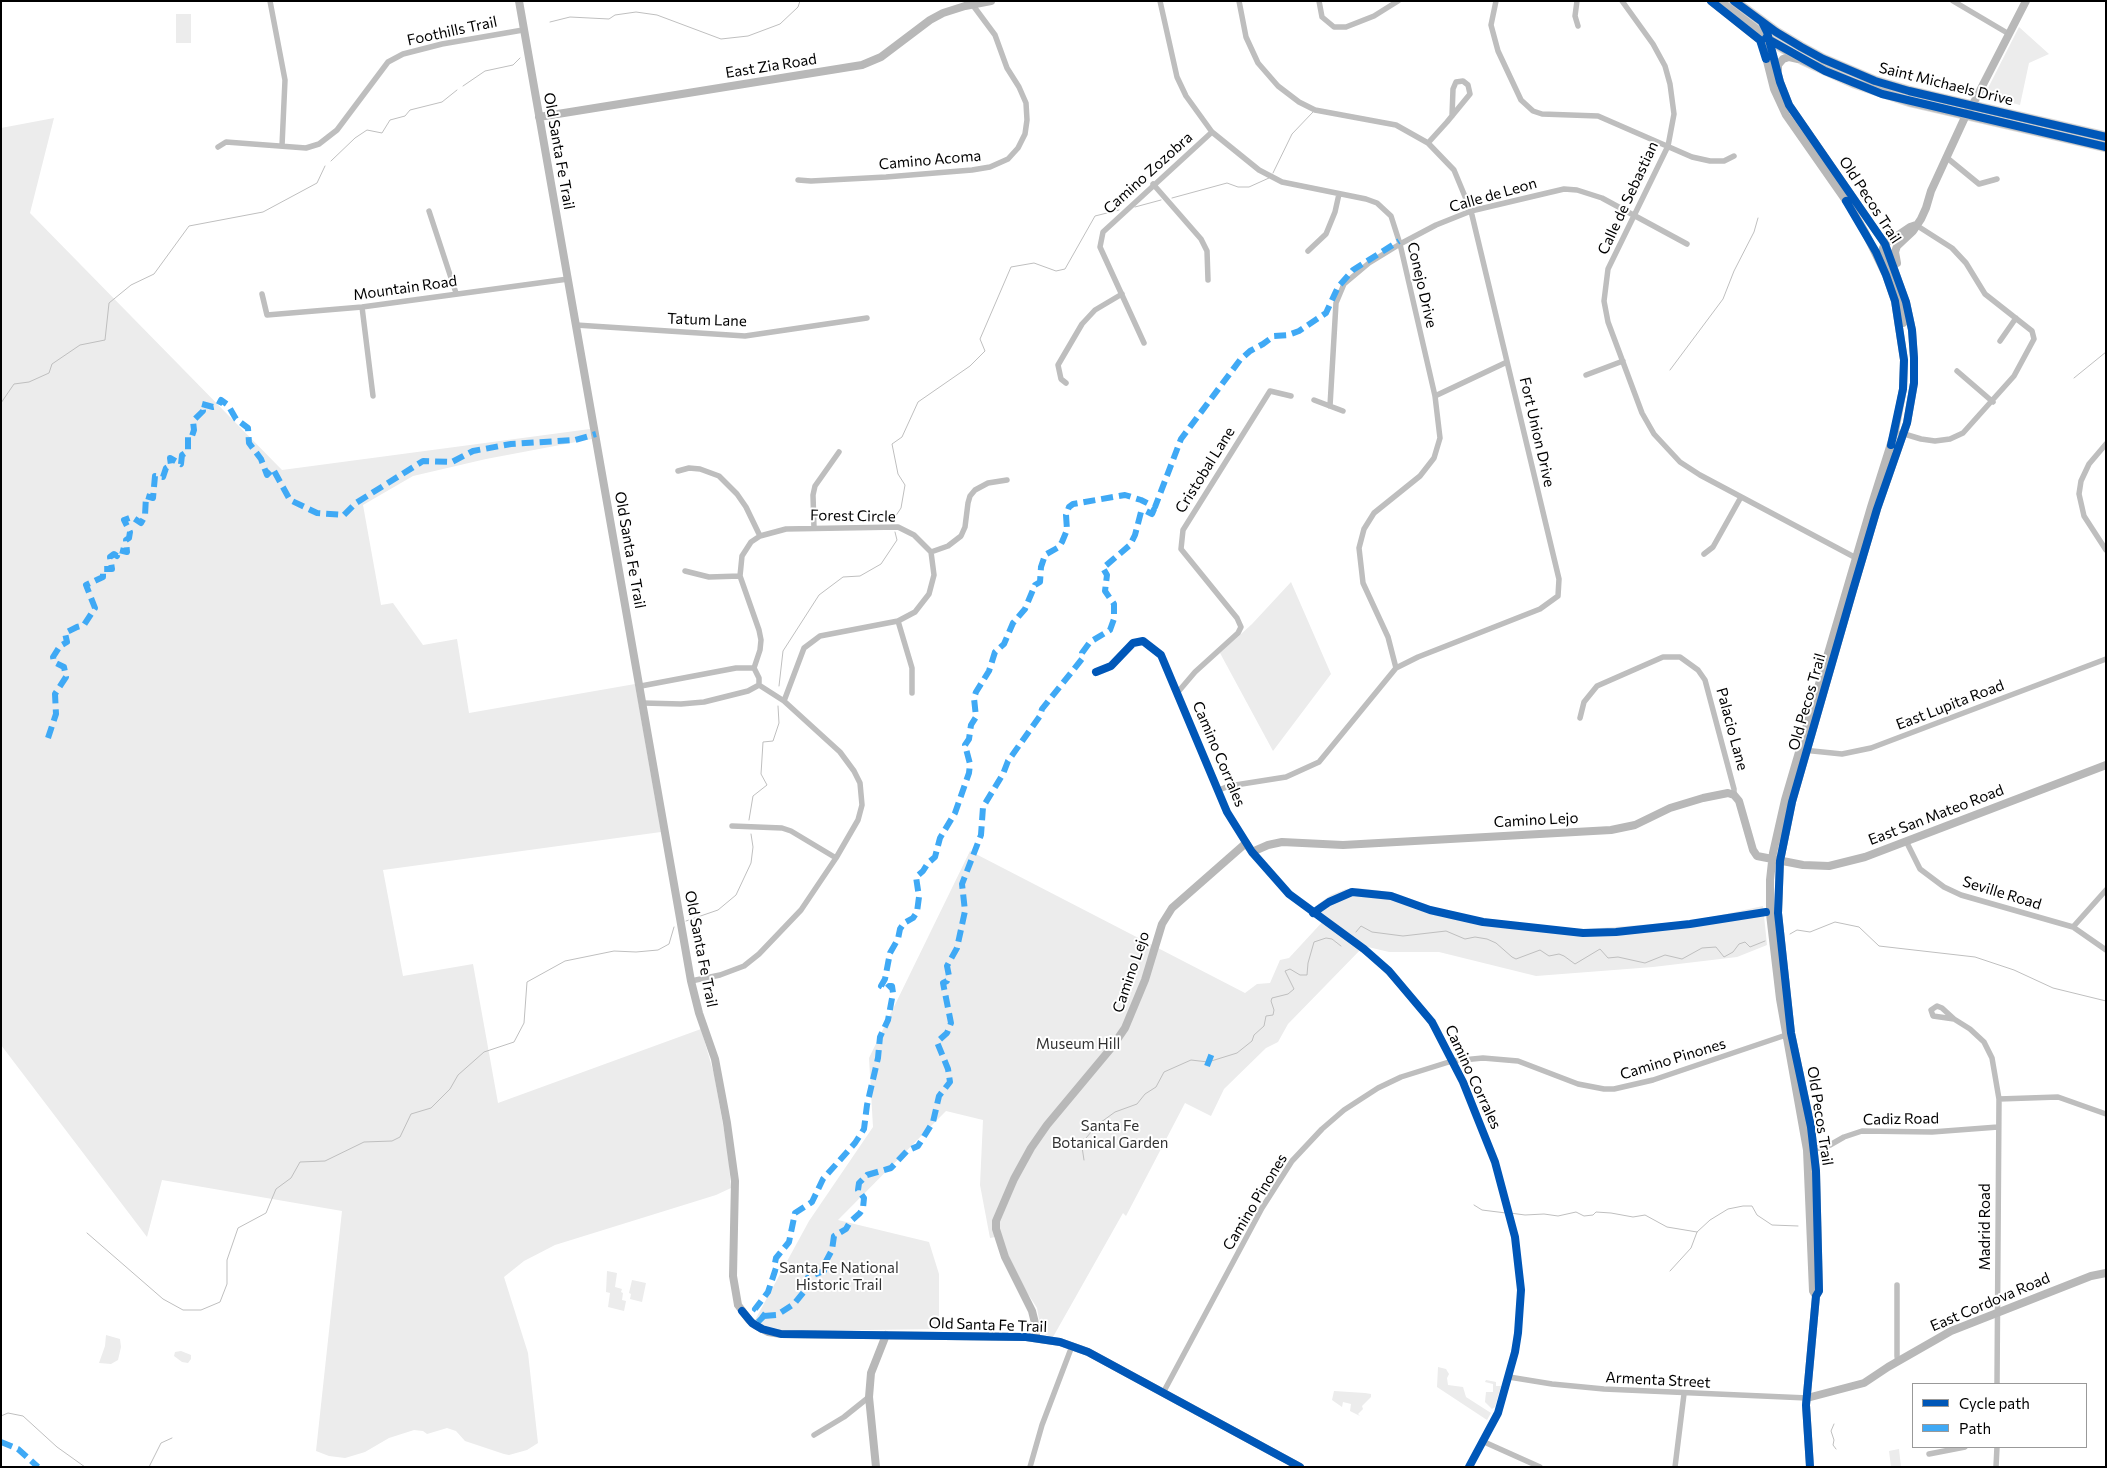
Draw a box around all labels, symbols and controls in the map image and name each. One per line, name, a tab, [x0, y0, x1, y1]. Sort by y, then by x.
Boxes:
street label: Foothills Trail	[405, 13, 499, 49]
street label: East Zia Road	[724, 50, 818, 82]
street label: Saint Michaels Drive	[1877, 59, 2015, 109]
street label: Old Santa Fe Trail	[540, 91, 578, 211]
street label: Camino Zozobra	[1100, 128, 1196, 218]
street label: Calle de Sebastian	[1594, 139, 1662, 257]
street label: Camino Acoma	[878, 147, 982, 173]
street label: Old Pecos Trail	[1835, 153, 1905, 247]
street label: Calle de Leon	[1447, 174, 1539, 216]
street label: Conejo Drive	[1403, 240, 1441, 330]
street label: Mountain Road	[352, 272, 458, 304]
street label: Tatum Lane	[667, 310, 747, 330]
street label: Fort Union Drive	[1516, 375, 1558, 489]
street label: Cristobal Lane	[1171, 424, 1239, 516]
street label: Old Santa Fe Trail	[611, 490, 649, 610]
street label: Forest Circle	[810, 506, 896, 526]
street label: Old Pecos Trail	[1785, 651, 1829, 753]
street label: East Lupita Road	[1893, 676, 2007, 734]
street label: Palacio Lane	[1712, 686, 1752, 772]
street label: Camino Corrales	[1189, 698, 1249, 810]
street label: East San Mateo Road	[1866, 781, 2006, 849]
street label: Camino Lejo	[1493, 809, 1579, 831]
street label: Seville Road	[1960, 872, 2044, 914]
street label: Old Santa Fe Trail	[681, 889, 721, 1009]
street label: Camino Lejo	[1109, 929, 1153, 1015]
street label: Camino Corrales	[1441, 1022, 1505, 1132]
street label: Camino Pinones	[1618, 1034, 1728, 1084]
park label: Museum Hill	[1036, 1035, 1120, 1053]
street label: Old Pecos Trail	[1803, 1065, 1837, 1167]
street label: Cadiz Road	[1863, 1109, 1939, 1129]
park label: Santa Fe Botanical Garden	[1052, 1117, 1168, 1152]
street label: Camino Pinones	[1219, 1150, 1291, 1254]
street label: Madrid Road	[1976, 1183, 1994, 1271]
park label: Santa Fe National Historic Trail	[779, 1259, 899, 1294]
street label: East Cordova Road	[1927, 1269, 2053, 1335]
street label: Old Santa Fe Trail	[928, 1314, 1048, 1336]
street label: Armenta Street	[1605, 1368, 1711, 1392]
legend	[1912, 1383, 2087, 1448]
text: Cycle path	[1959, 1394, 2030, 1412]
text: Path	[1959, 1419, 1991, 1437]

